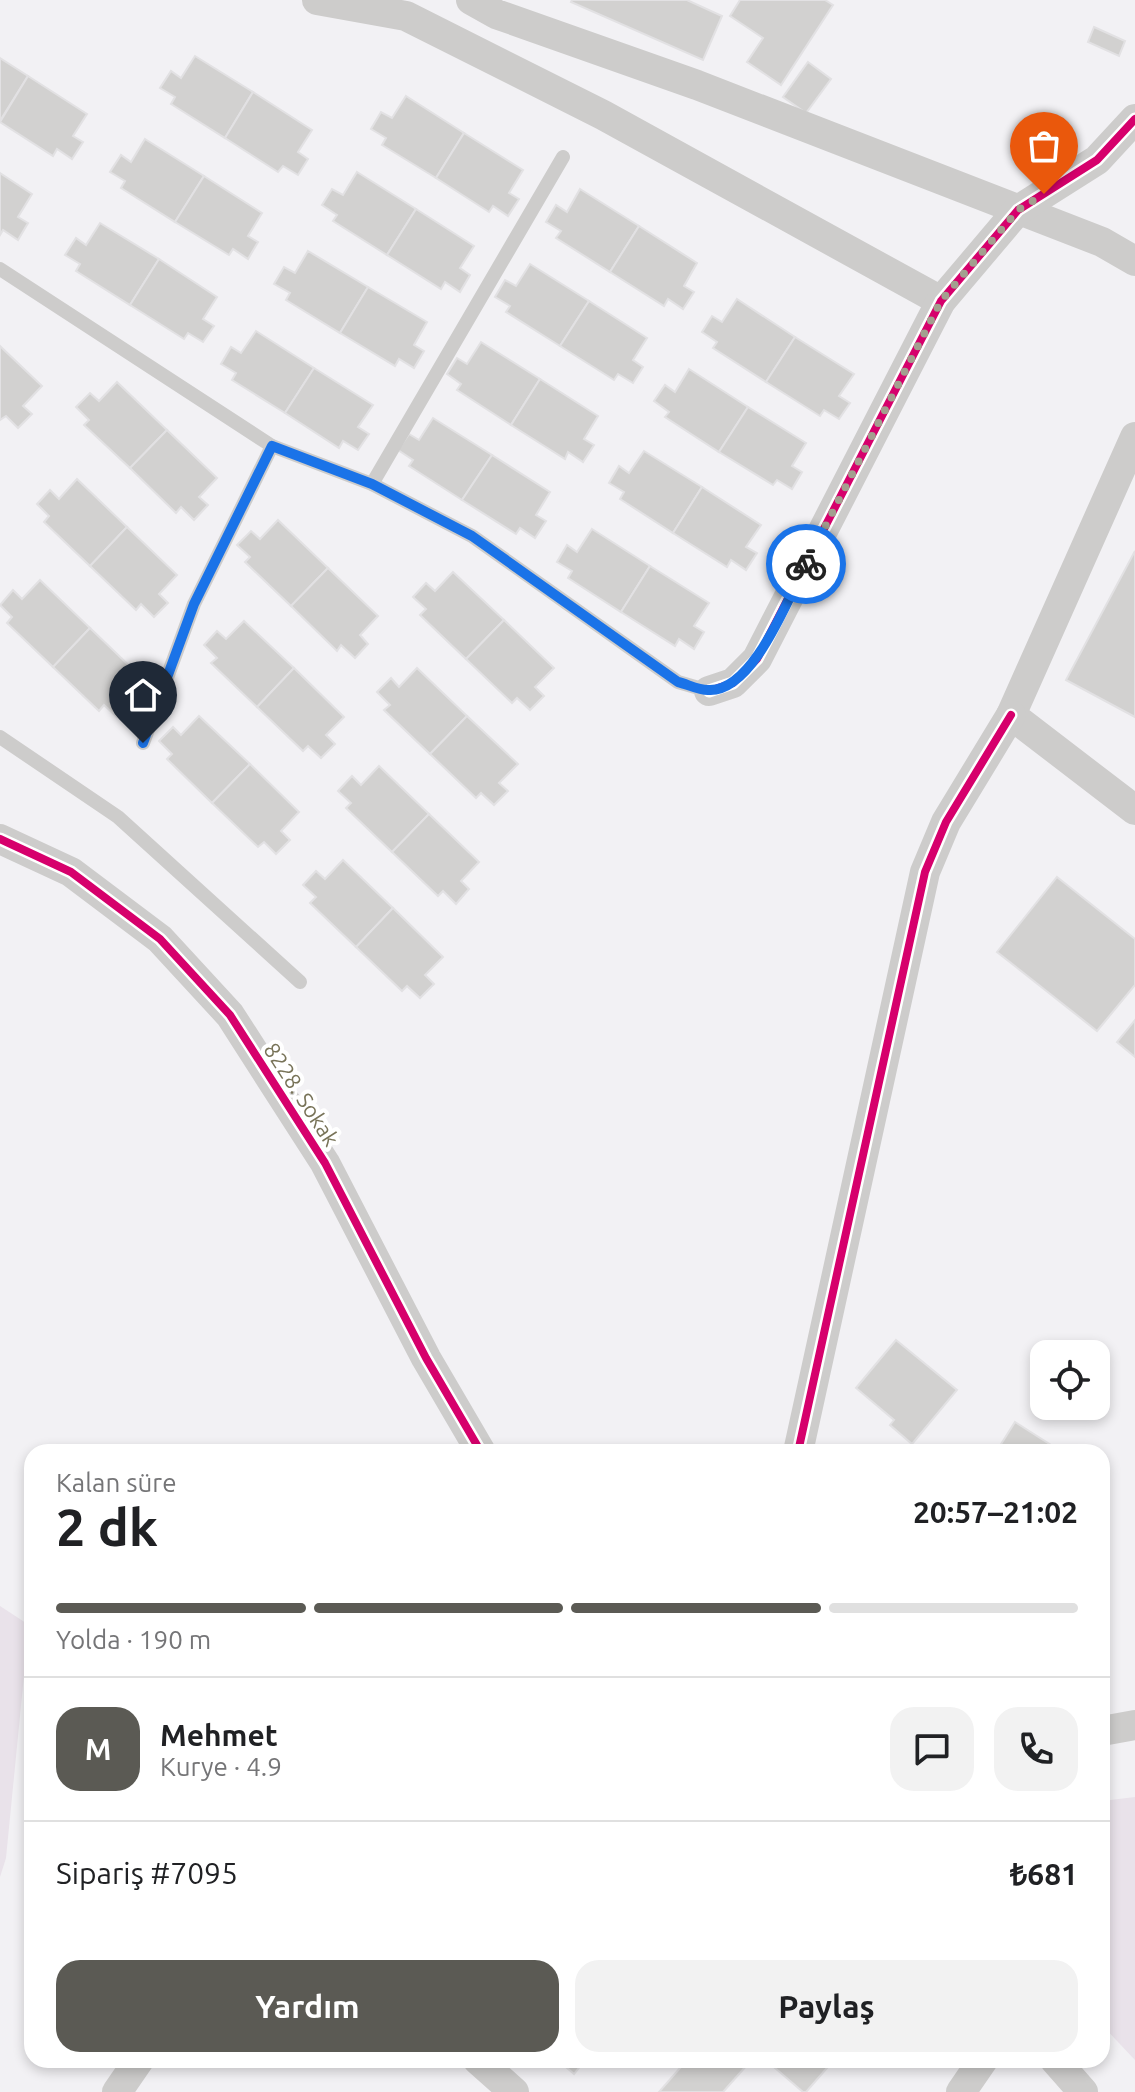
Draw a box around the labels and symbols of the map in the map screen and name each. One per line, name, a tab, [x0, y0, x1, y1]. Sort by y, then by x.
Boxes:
pin	[1010, 112, 1078, 194]
courier	[766, 524, 846, 604]
pin	[109, 661, 177, 743]
street label: 8228. Sokak	[259, 1038, 345, 1150]

